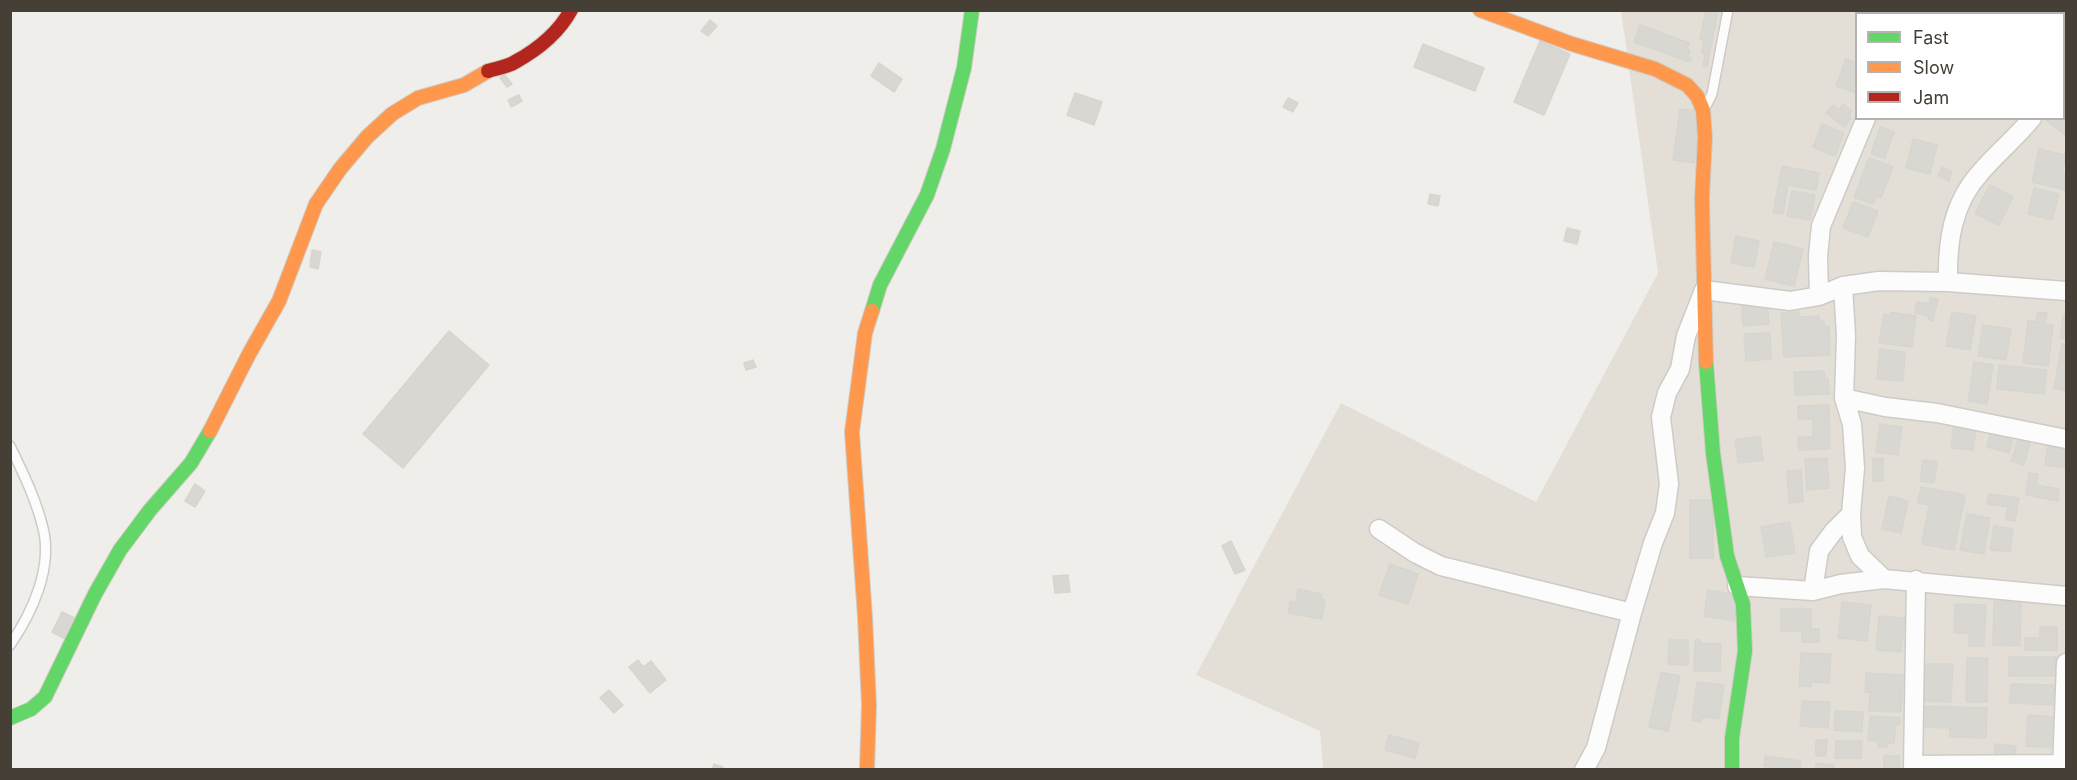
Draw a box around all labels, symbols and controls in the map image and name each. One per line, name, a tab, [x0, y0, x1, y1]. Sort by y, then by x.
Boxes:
legend	[1855, 12, 2065, 120]
text: Fast	[1913, 27, 1949, 48]
text: Slow	[1913, 57, 1954, 78]
text: Jam	[1913, 87, 1949, 108]

